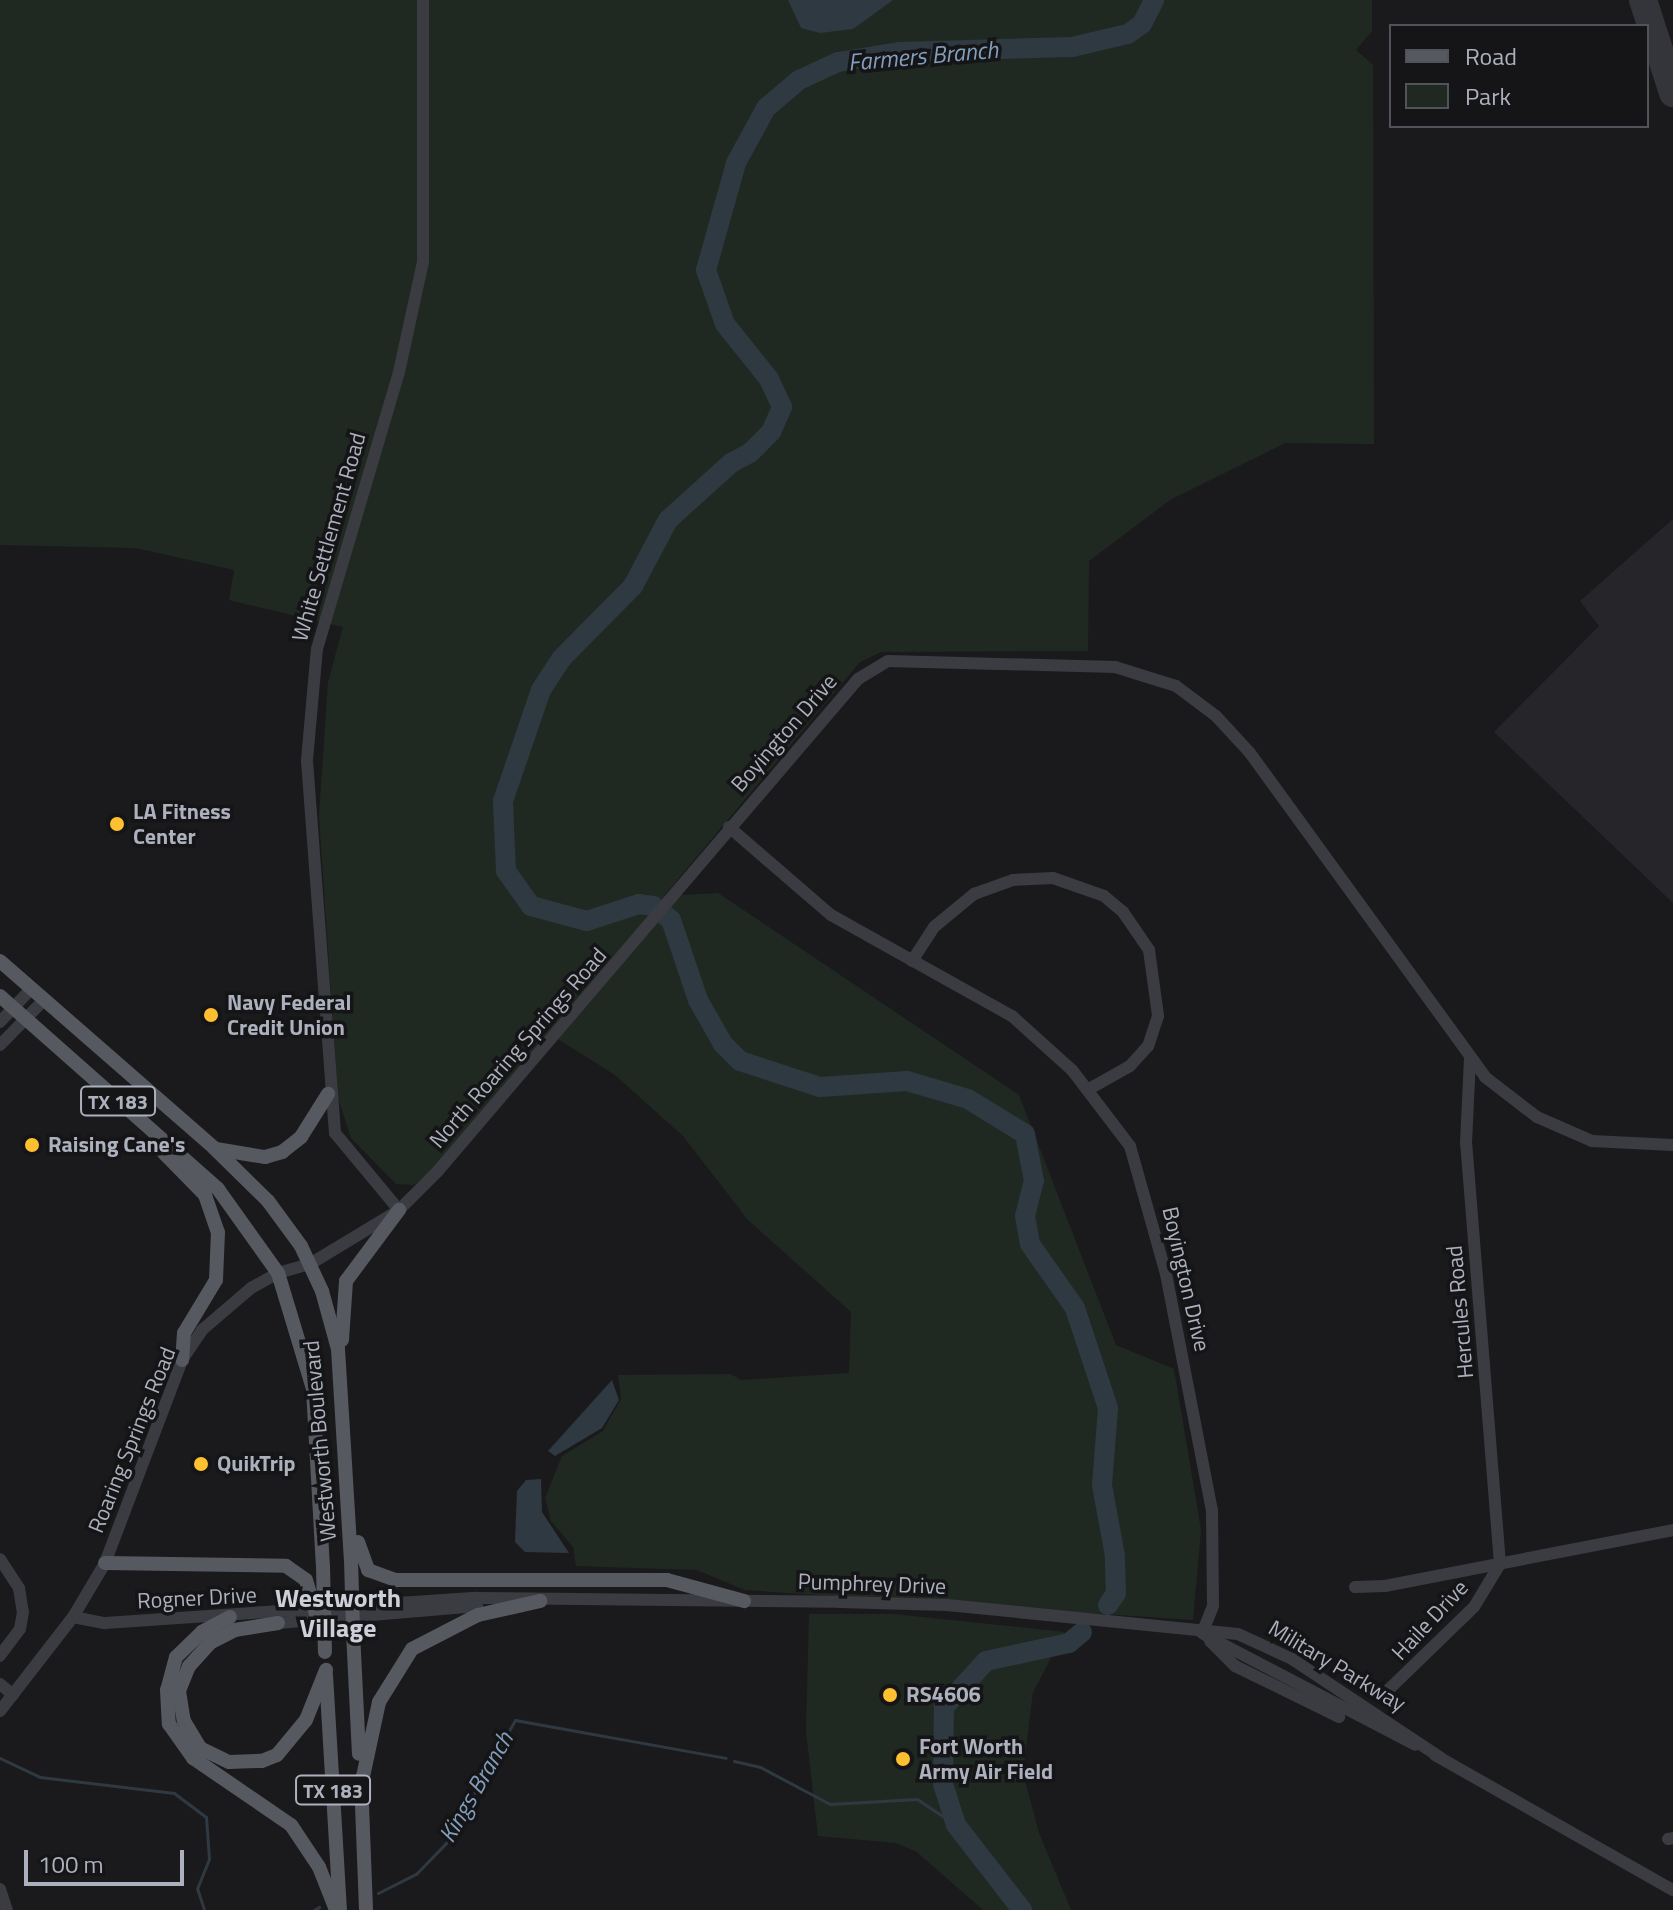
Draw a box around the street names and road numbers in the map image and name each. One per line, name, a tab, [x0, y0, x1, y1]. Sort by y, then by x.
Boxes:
street label: White Settlement Road	[287, 430, 371, 644]
street label: Boyington Drive	[726, 669, 842, 797]
street label: North Roaring Springs Road	[424, 943, 612, 1153]
road number: TX 183	[80, 1085, 156, 1117]
street label: Boyington Drive	[1157, 1204, 1215, 1354]
street label: Hercules Road	[1441, 1244, 1479, 1380]
street label: Westworth Boulevard	[298, 1339, 342, 1543]
street label: Roaring Springs Road	[83, 1343, 181, 1537]
street label: Pumphrey Drive	[797, 1568, 947, 1600]
street label: Haile Drive	[1386, 1574, 1474, 1666]
street label: Rogner Drive	[137, 1582, 257, 1614]
street label: Military Parkway	[1264, 1615, 1410, 1717]
road number: TX 183	[295, 1774, 371, 1806]

